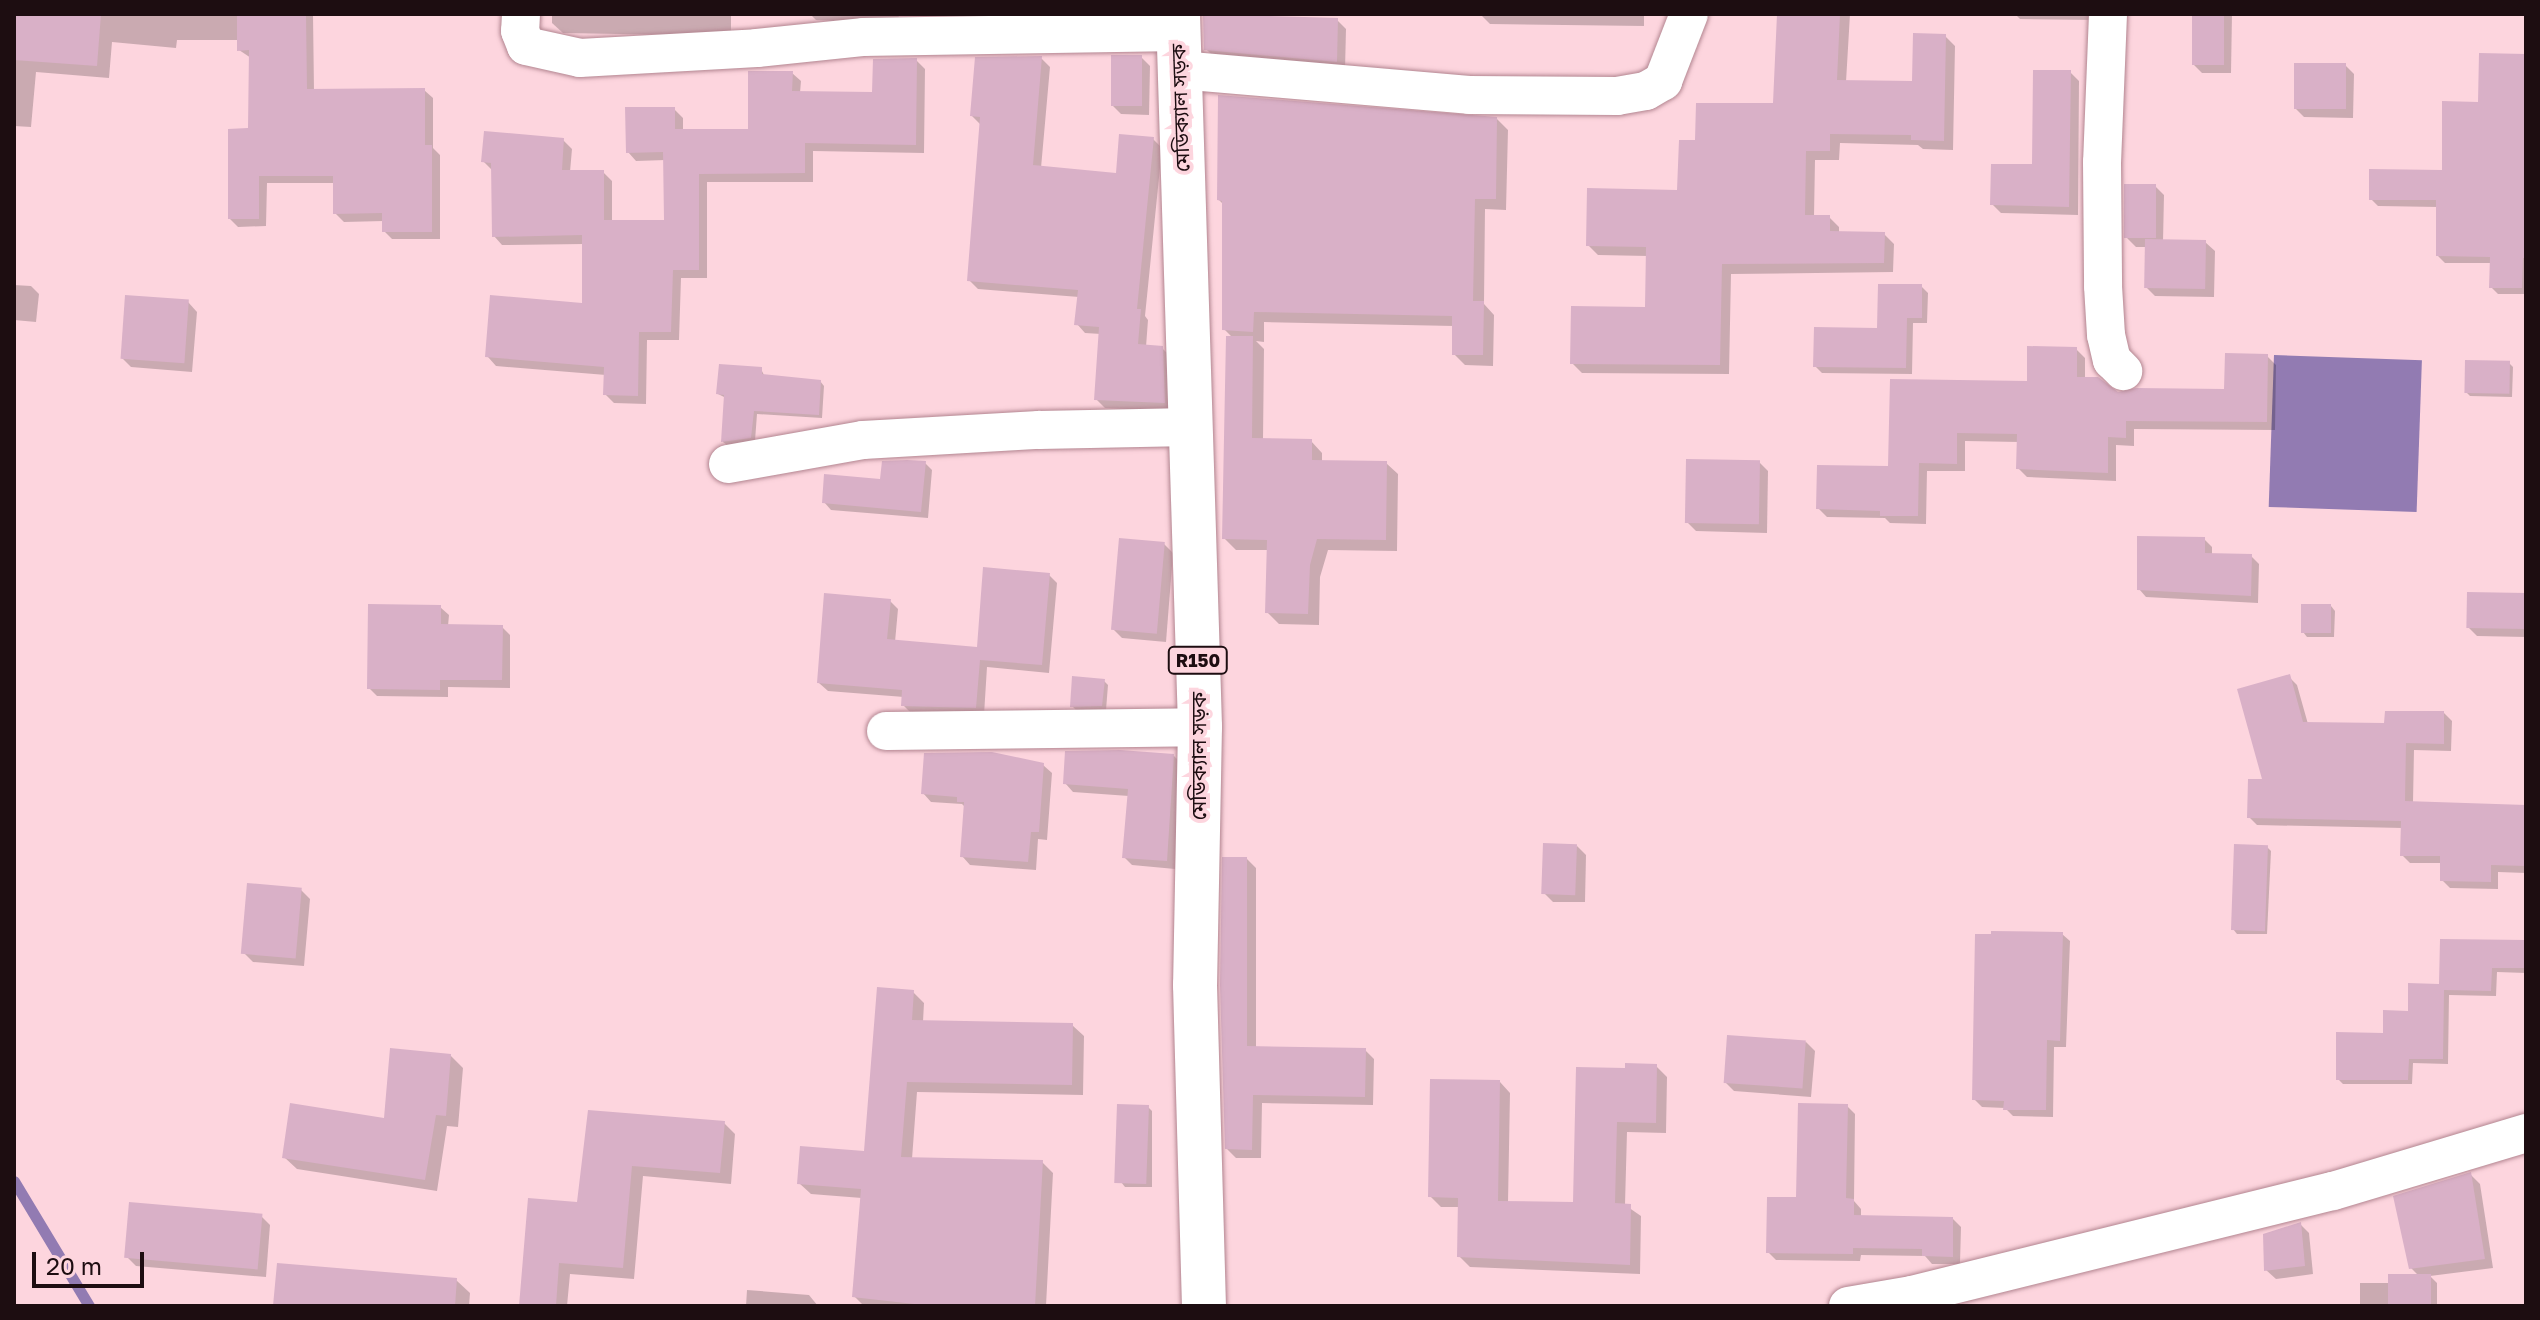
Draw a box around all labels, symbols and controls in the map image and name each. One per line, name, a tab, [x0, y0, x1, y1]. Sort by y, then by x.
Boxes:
street label: মেডিক্যাল সড়ক	[1166, 43, 1194, 173]
road number: R150	[1166, 646, 1230, 674]
street label: মেডিক্যাল সড়ক	[1186, 692, 1210, 820]
scale bar	[36, 1236, 148, 1286]
text: 20 m	[46, 1251, 102, 1280]

